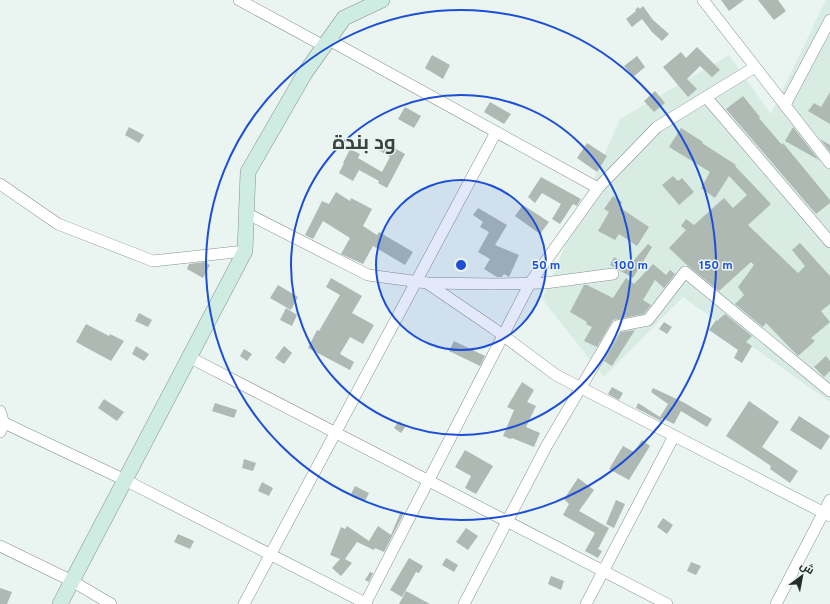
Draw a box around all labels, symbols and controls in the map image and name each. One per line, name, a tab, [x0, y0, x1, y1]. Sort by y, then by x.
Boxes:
district label: ود بندة	[332, 131, 396, 157]
centre of rings	[454, 258, 468, 272]
text: 50 m	[532, 258, 560, 274]
text: 100 m	[614, 258, 648, 274]
text: 150 m	[699, 258, 733, 274]
north arrow	[782, 556, 822, 596]
text: ش	[797, 559, 816, 578]

